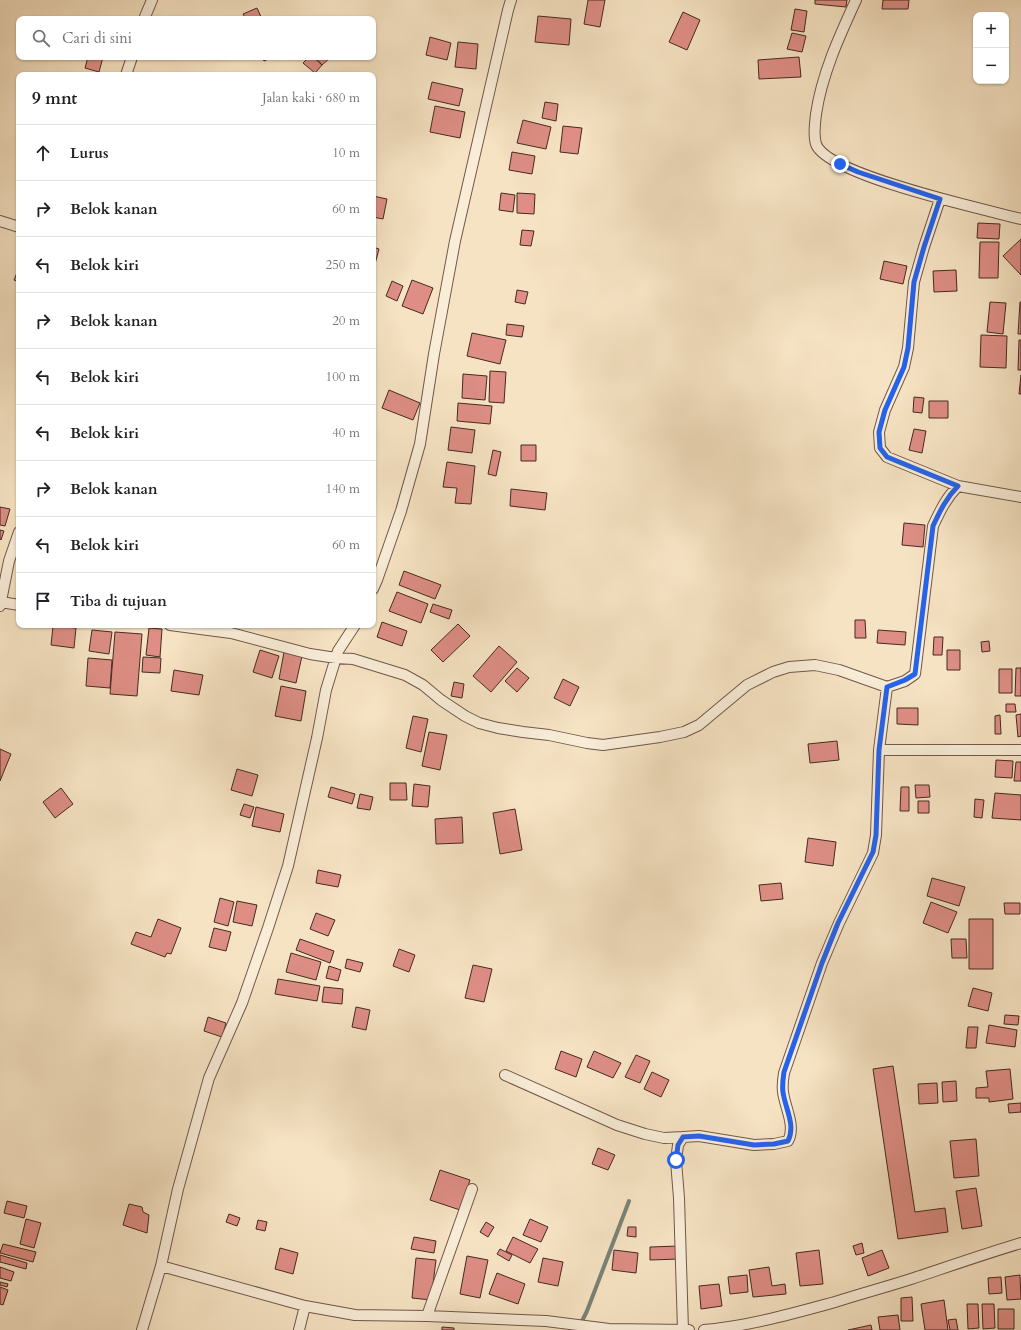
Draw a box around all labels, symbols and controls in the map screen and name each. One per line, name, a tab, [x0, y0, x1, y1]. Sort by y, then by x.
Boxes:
map controls	[973, 12, 1009, 84]
button: +	[973, 12, 1009, 48]
search box	[16, 16, 376, 60]
icon: search	[30, 27, 52, 49]
text: Cari di sini	[62, 28, 132, 48]
button: −	[973, 48, 1009, 84]
text: 9 mnt	[32, 87, 77, 110]
text: Jalan kaki · 680 m	[262, 89, 360, 107]
icon: ahead	[32, 142, 54, 164]
text: Lurus	[70, 143, 109, 163]
text: 10 m	[332, 144, 360, 162]
route end	[831, 155, 849, 173]
icon: right	[32, 198, 54, 220]
text: Belok kanan	[70, 199, 158, 219]
text: 60 m	[332, 200, 360, 218]
icon: left	[32, 254, 54, 276]
text: Belok kiri	[70, 255, 139, 275]
text: 250 m	[326, 256, 360, 274]
icon: right	[32, 310, 54, 332]
text: Belok kanan	[70, 311, 158, 331]
text: 20 m	[332, 312, 360, 330]
icon: left	[32, 366, 54, 388]
text: Belok kiri	[70, 367, 139, 387]
text: 100 m	[326, 368, 360, 386]
icon: left	[32, 422, 54, 444]
text: Belok kiri	[70, 423, 139, 443]
text: 40 m	[332, 424, 360, 442]
icon: right	[32, 478, 54, 500]
text: Belok kanan	[70, 479, 158, 499]
text: 140 m	[326, 480, 360, 498]
icon: left	[32, 534, 54, 556]
text: Belok kiri	[70, 535, 139, 555]
text: 60 m	[332, 536, 360, 554]
icon: arrive	[32, 590, 54, 612]
text: Tiba di tujuan	[70, 591, 167, 611]
route start	[667, 1151, 685, 1169]

